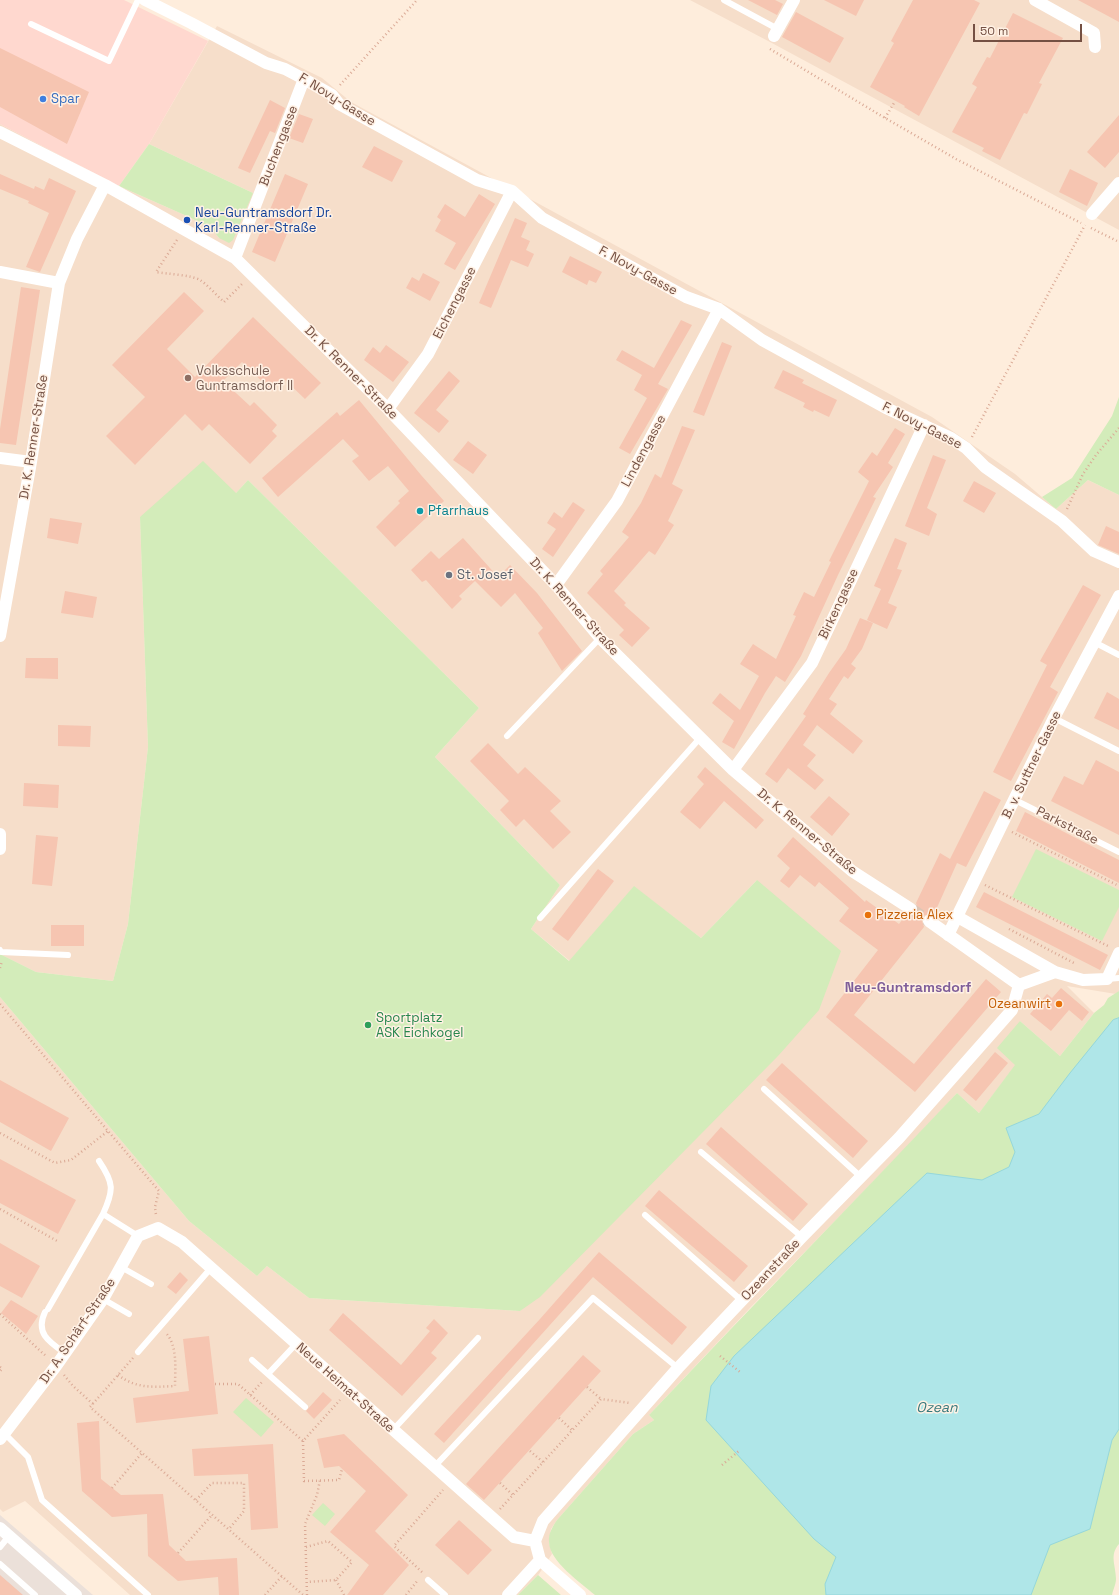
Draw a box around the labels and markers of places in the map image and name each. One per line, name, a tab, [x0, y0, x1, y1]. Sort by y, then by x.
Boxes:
place label: Spar	[51, 91, 80, 107]
marker: Spar	[38, 94, 48, 104]
place label: Neu-Guntramsdorf Dr. Karl-Renner-Straße	[195, 205, 332, 236]
marker: Neu-Guntramsdorf Dr. Karl-Renner-Straße	[182, 215, 192, 225]
place label: Volksschule Guntramsdorf II	[196, 363, 293, 394]
marker: Volksschule Guntramsdorf II	[183, 373, 193, 383]
place label: Pfarrhaus	[428, 503, 489, 519]
marker: Pfarrhaus	[415, 506, 425, 516]
place label: St. Josef	[457, 567, 513, 583]
marker: St. Josef	[444, 570, 454, 580]
place label: Pizzeria Alex	[876, 907, 953, 923]
marker: Pizzeria Alex	[863, 910, 873, 920]
place label: Ozeanwirt	[988, 996, 1051, 1012]
marker: Ozeanwirt	[1054, 999, 1064, 1009]
place label: Sportplatz ASK Eichkogel	[376, 1010, 464, 1041]
marker: Sportplatz ASK Eichkogel	[363, 1020, 373, 1030]

